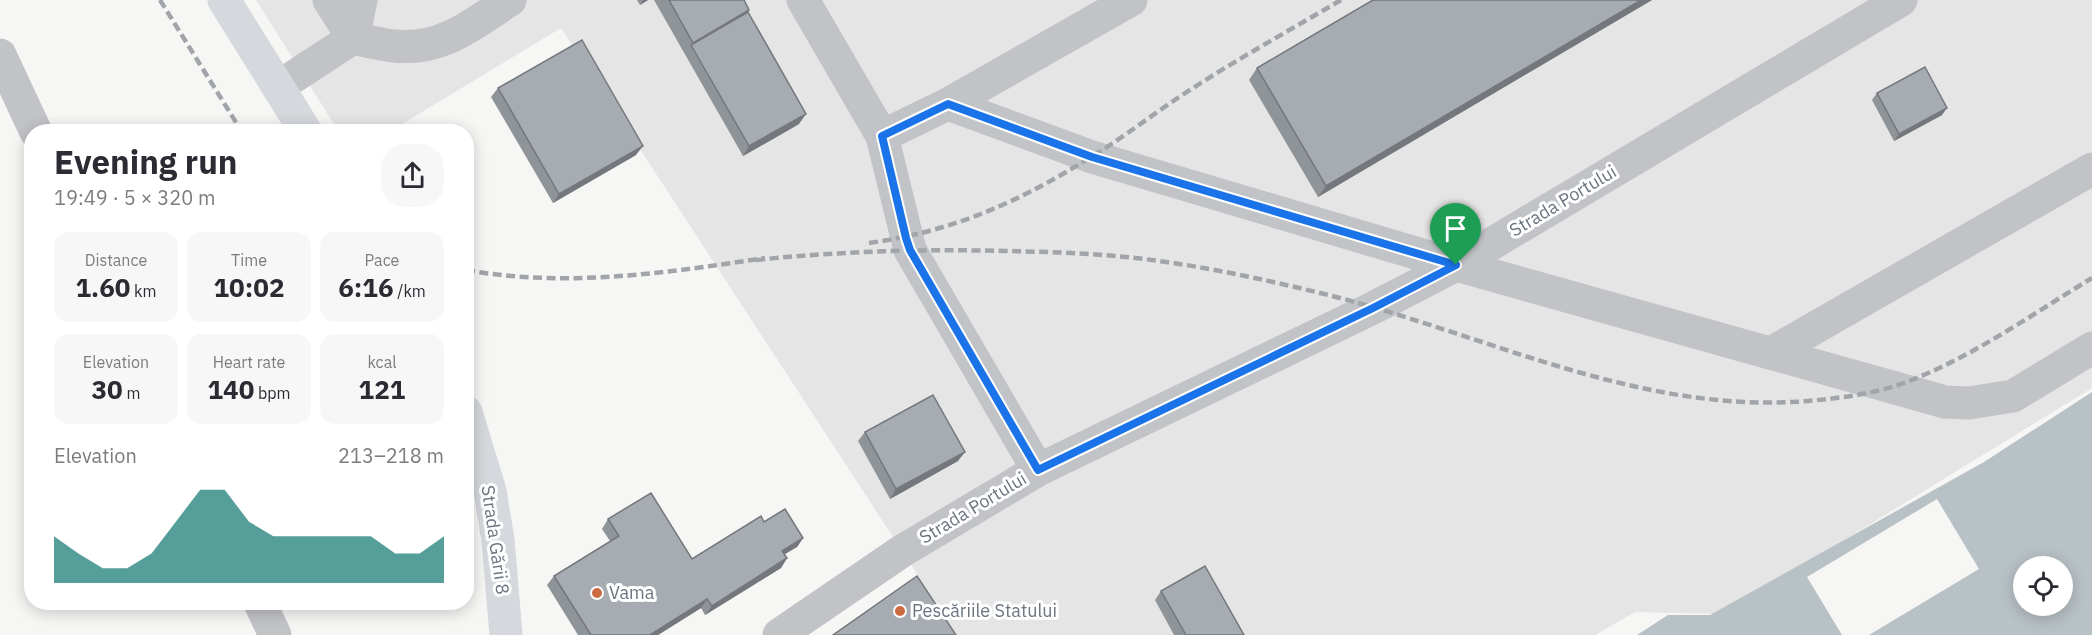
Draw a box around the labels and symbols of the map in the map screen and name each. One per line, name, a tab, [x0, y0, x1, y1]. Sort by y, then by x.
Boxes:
street label: Strada Portului	[1505, 160, 1620, 242]
pin	[1430, 203, 1481, 265]
street label: Strada Portului	[915, 467, 1030, 549]
street label: Strada Gării 8	[476, 484, 515, 596]
place label: Vama	[609, 581, 655, 604]
marker: Vama	[590, 586, 604, 600]
place label: Pescăriile Statului	[912, 599, 1057, 622]
marker: Pescăriile Statului	[893, 604, 907, 618]

